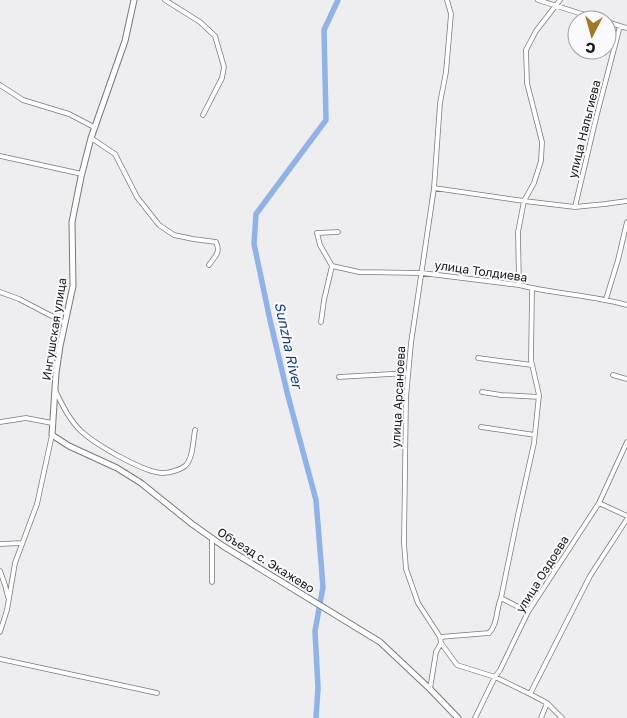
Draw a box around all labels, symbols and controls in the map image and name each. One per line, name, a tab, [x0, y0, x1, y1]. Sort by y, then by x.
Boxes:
north arrow	[567, 10, 617, 60]
text: С	[585, 39, 596, 57]
street label: улица Нальгиева	[565, 78, 603, 180]
street label: улица Толдиева	[434, 257, 528, 285]
street label: Ингушская улица	[38, 277, 70, 381]
water label: Sunzha River	[272, 300, 307, 392]
street label: улица Арсаноева	[388, 346, 408, 448]
street label: Объезд с. Экажево	[215, 524, 317, 596]
street label: улица Оздоева	[512, 533, 572, 615]

